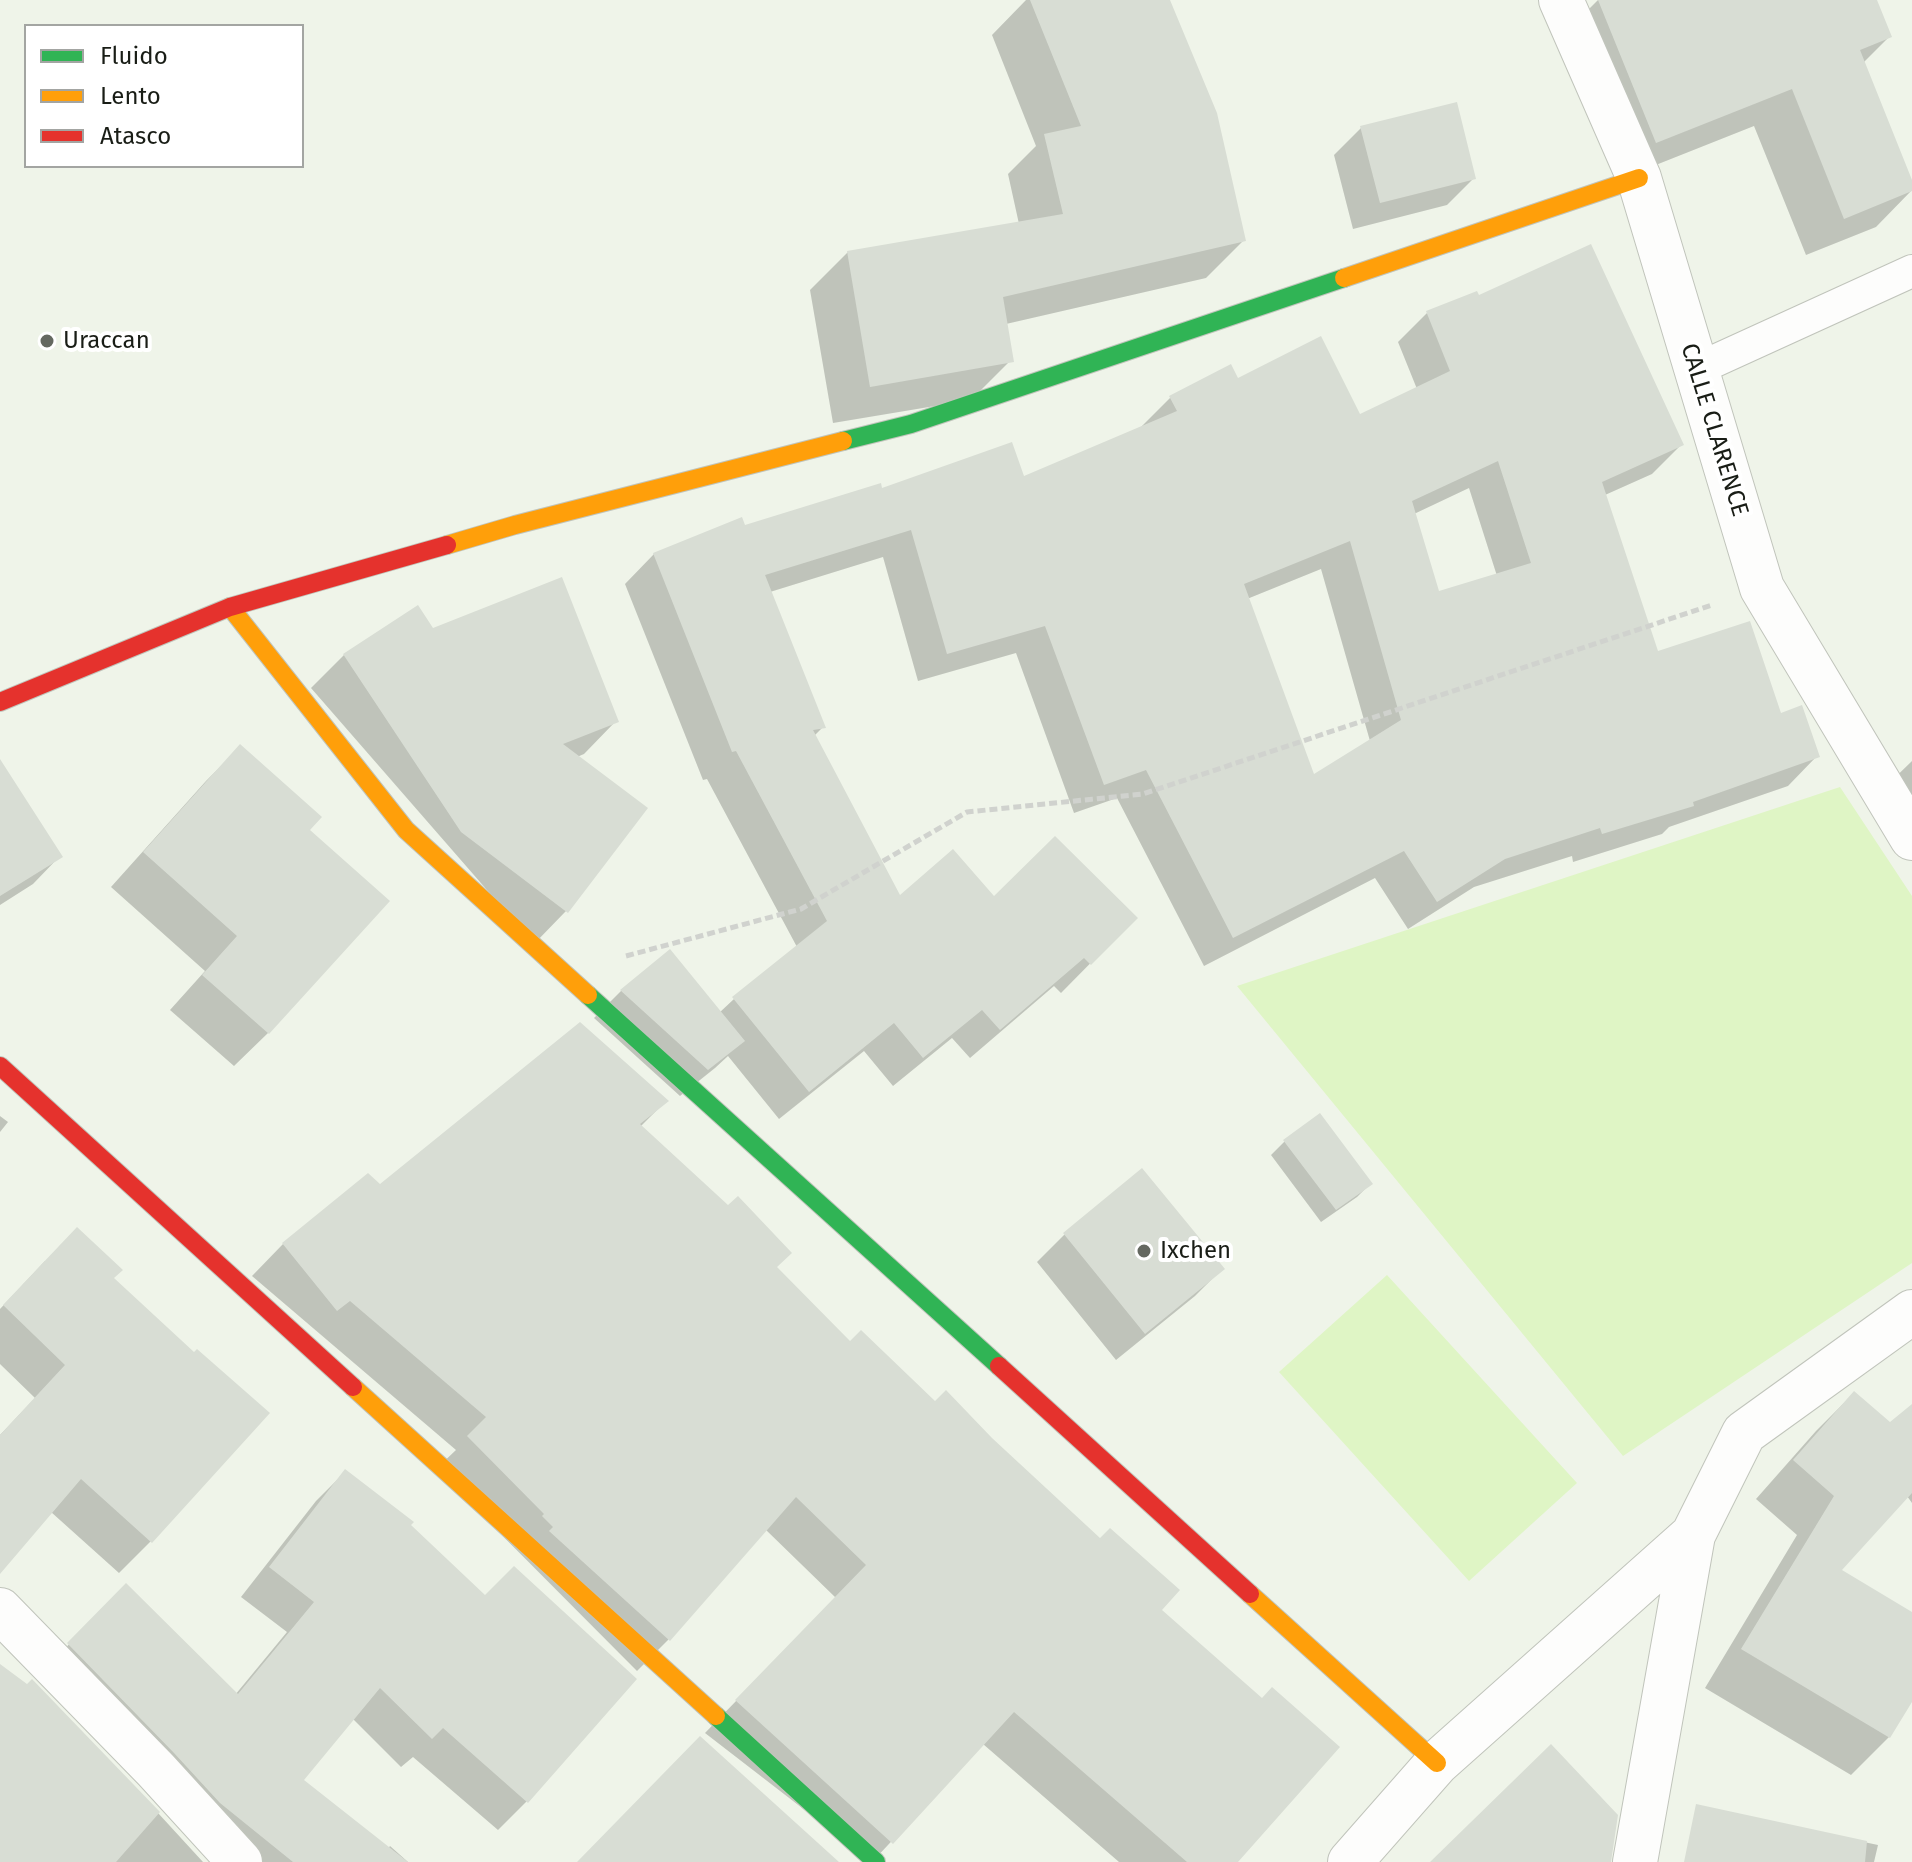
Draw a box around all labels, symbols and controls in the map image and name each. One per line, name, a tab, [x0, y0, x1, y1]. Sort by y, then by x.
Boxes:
legend	[24, 24, 304, 168]
text: Fluido	[100, 42, 168, 70]
text: Lento	[100, 82, 161, 110]
text: Atasco	[100, 122, 171, 150]
place label: Uraccan	[63, 327, 150, 355]
marker: Uraccan	[38, 332, 56, 350]
street label: CALLE CLARENCE	[1674, 340, 1754, 520]
place label: Ixchen	[1160, 1237, 1231, 1265]
marker: Ixchen	[1135, 1242, 1153, 1260]

